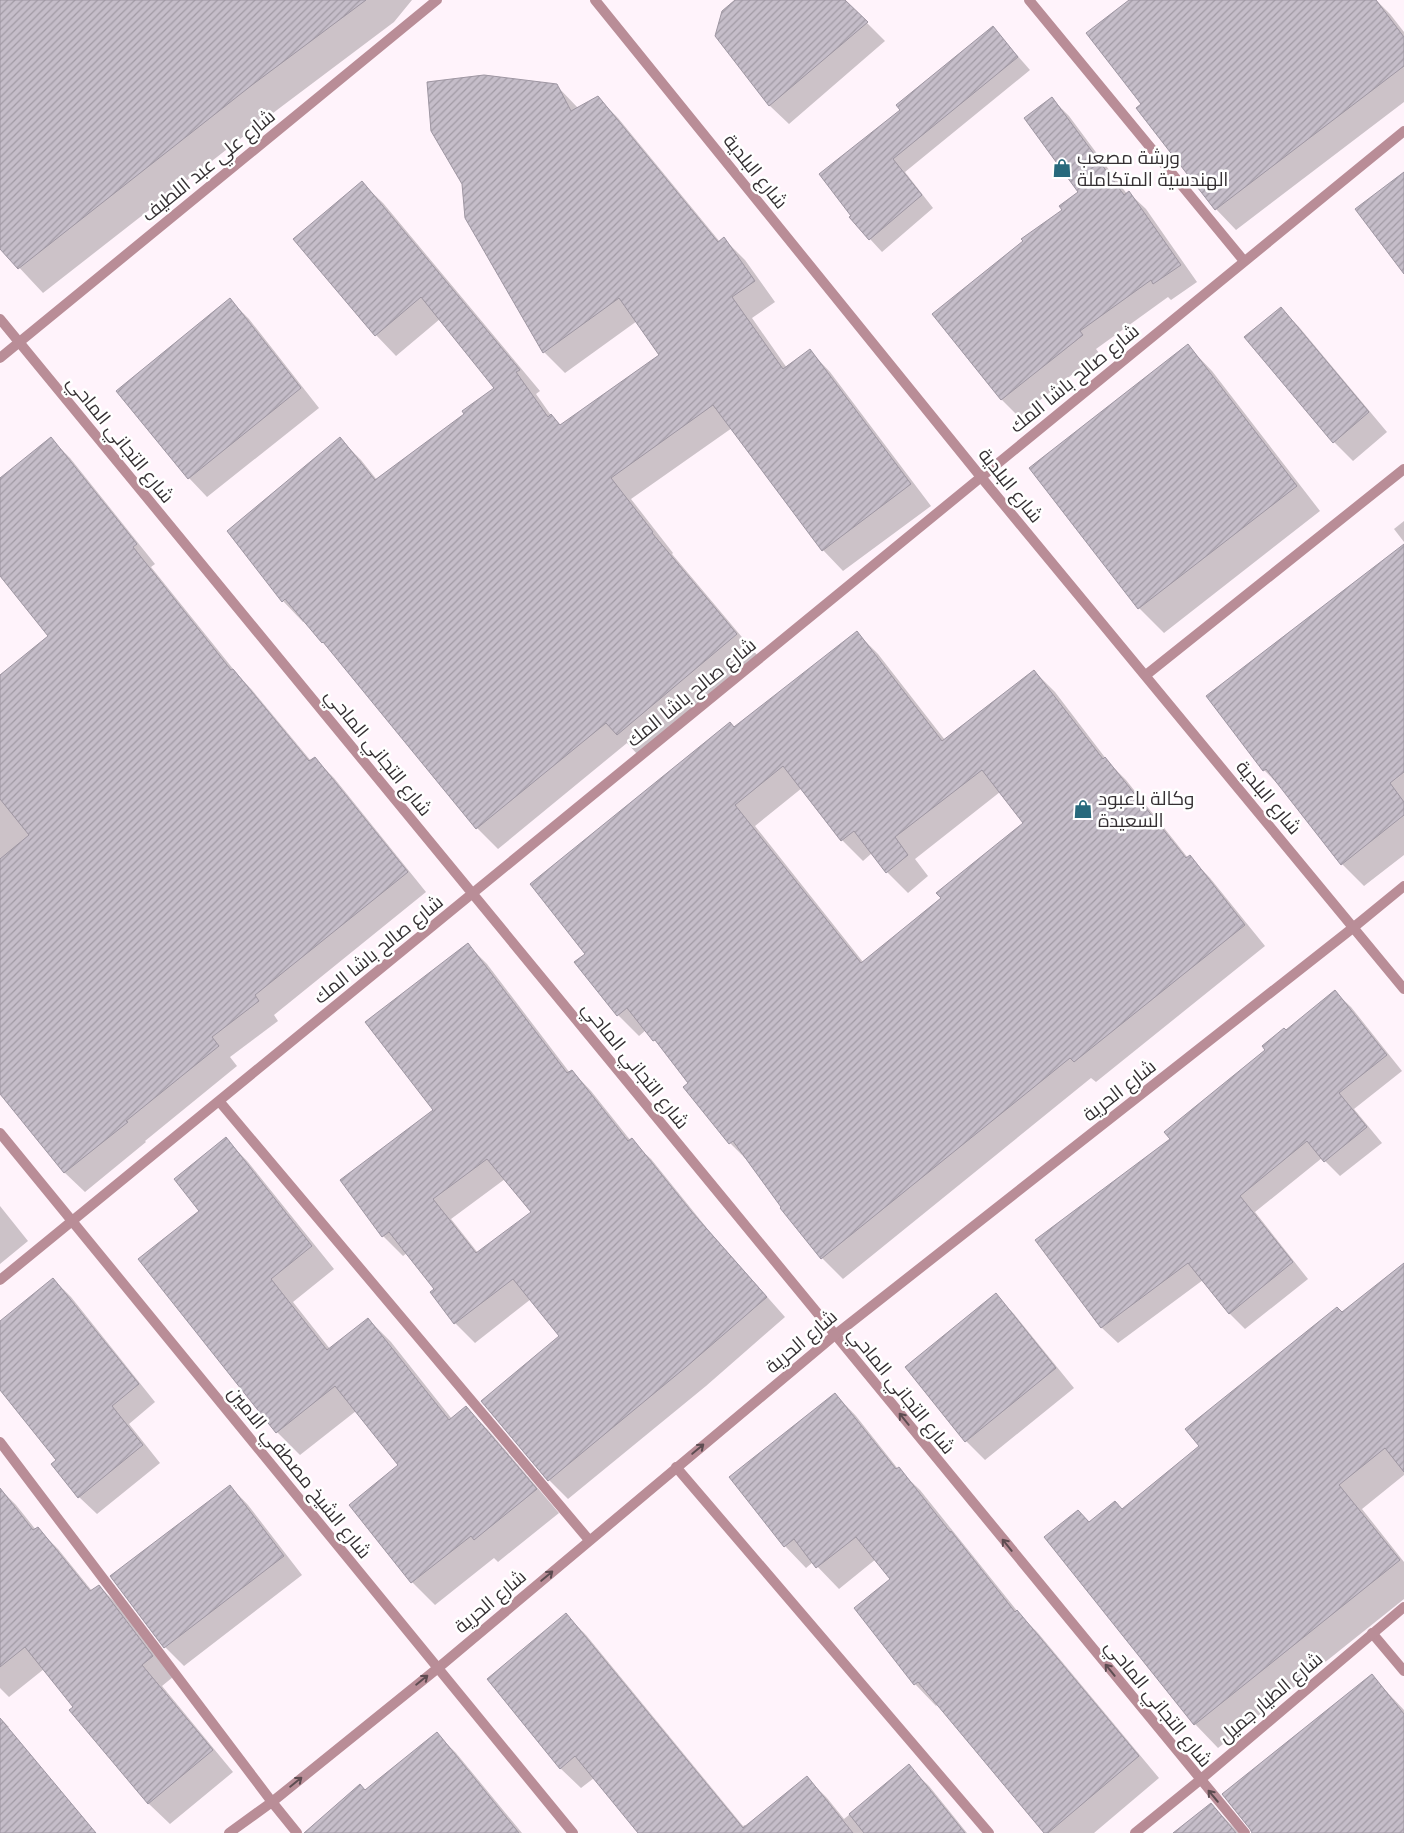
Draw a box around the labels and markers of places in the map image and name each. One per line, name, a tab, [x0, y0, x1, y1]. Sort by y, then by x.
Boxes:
place label: ورشة مصعب الهندسية المتكاملة	[1077, 146, 1228, 191]
shop icon: ورشة مصعب الهندسية المتكاملة	[1051, 157, 1073, 179]
place label: وكالة باعبود السعيدة	[1098, 787, 1194, 832]
shop icon: وكالة باعبود السعيدة	[1072, 798, 1094, 820]

